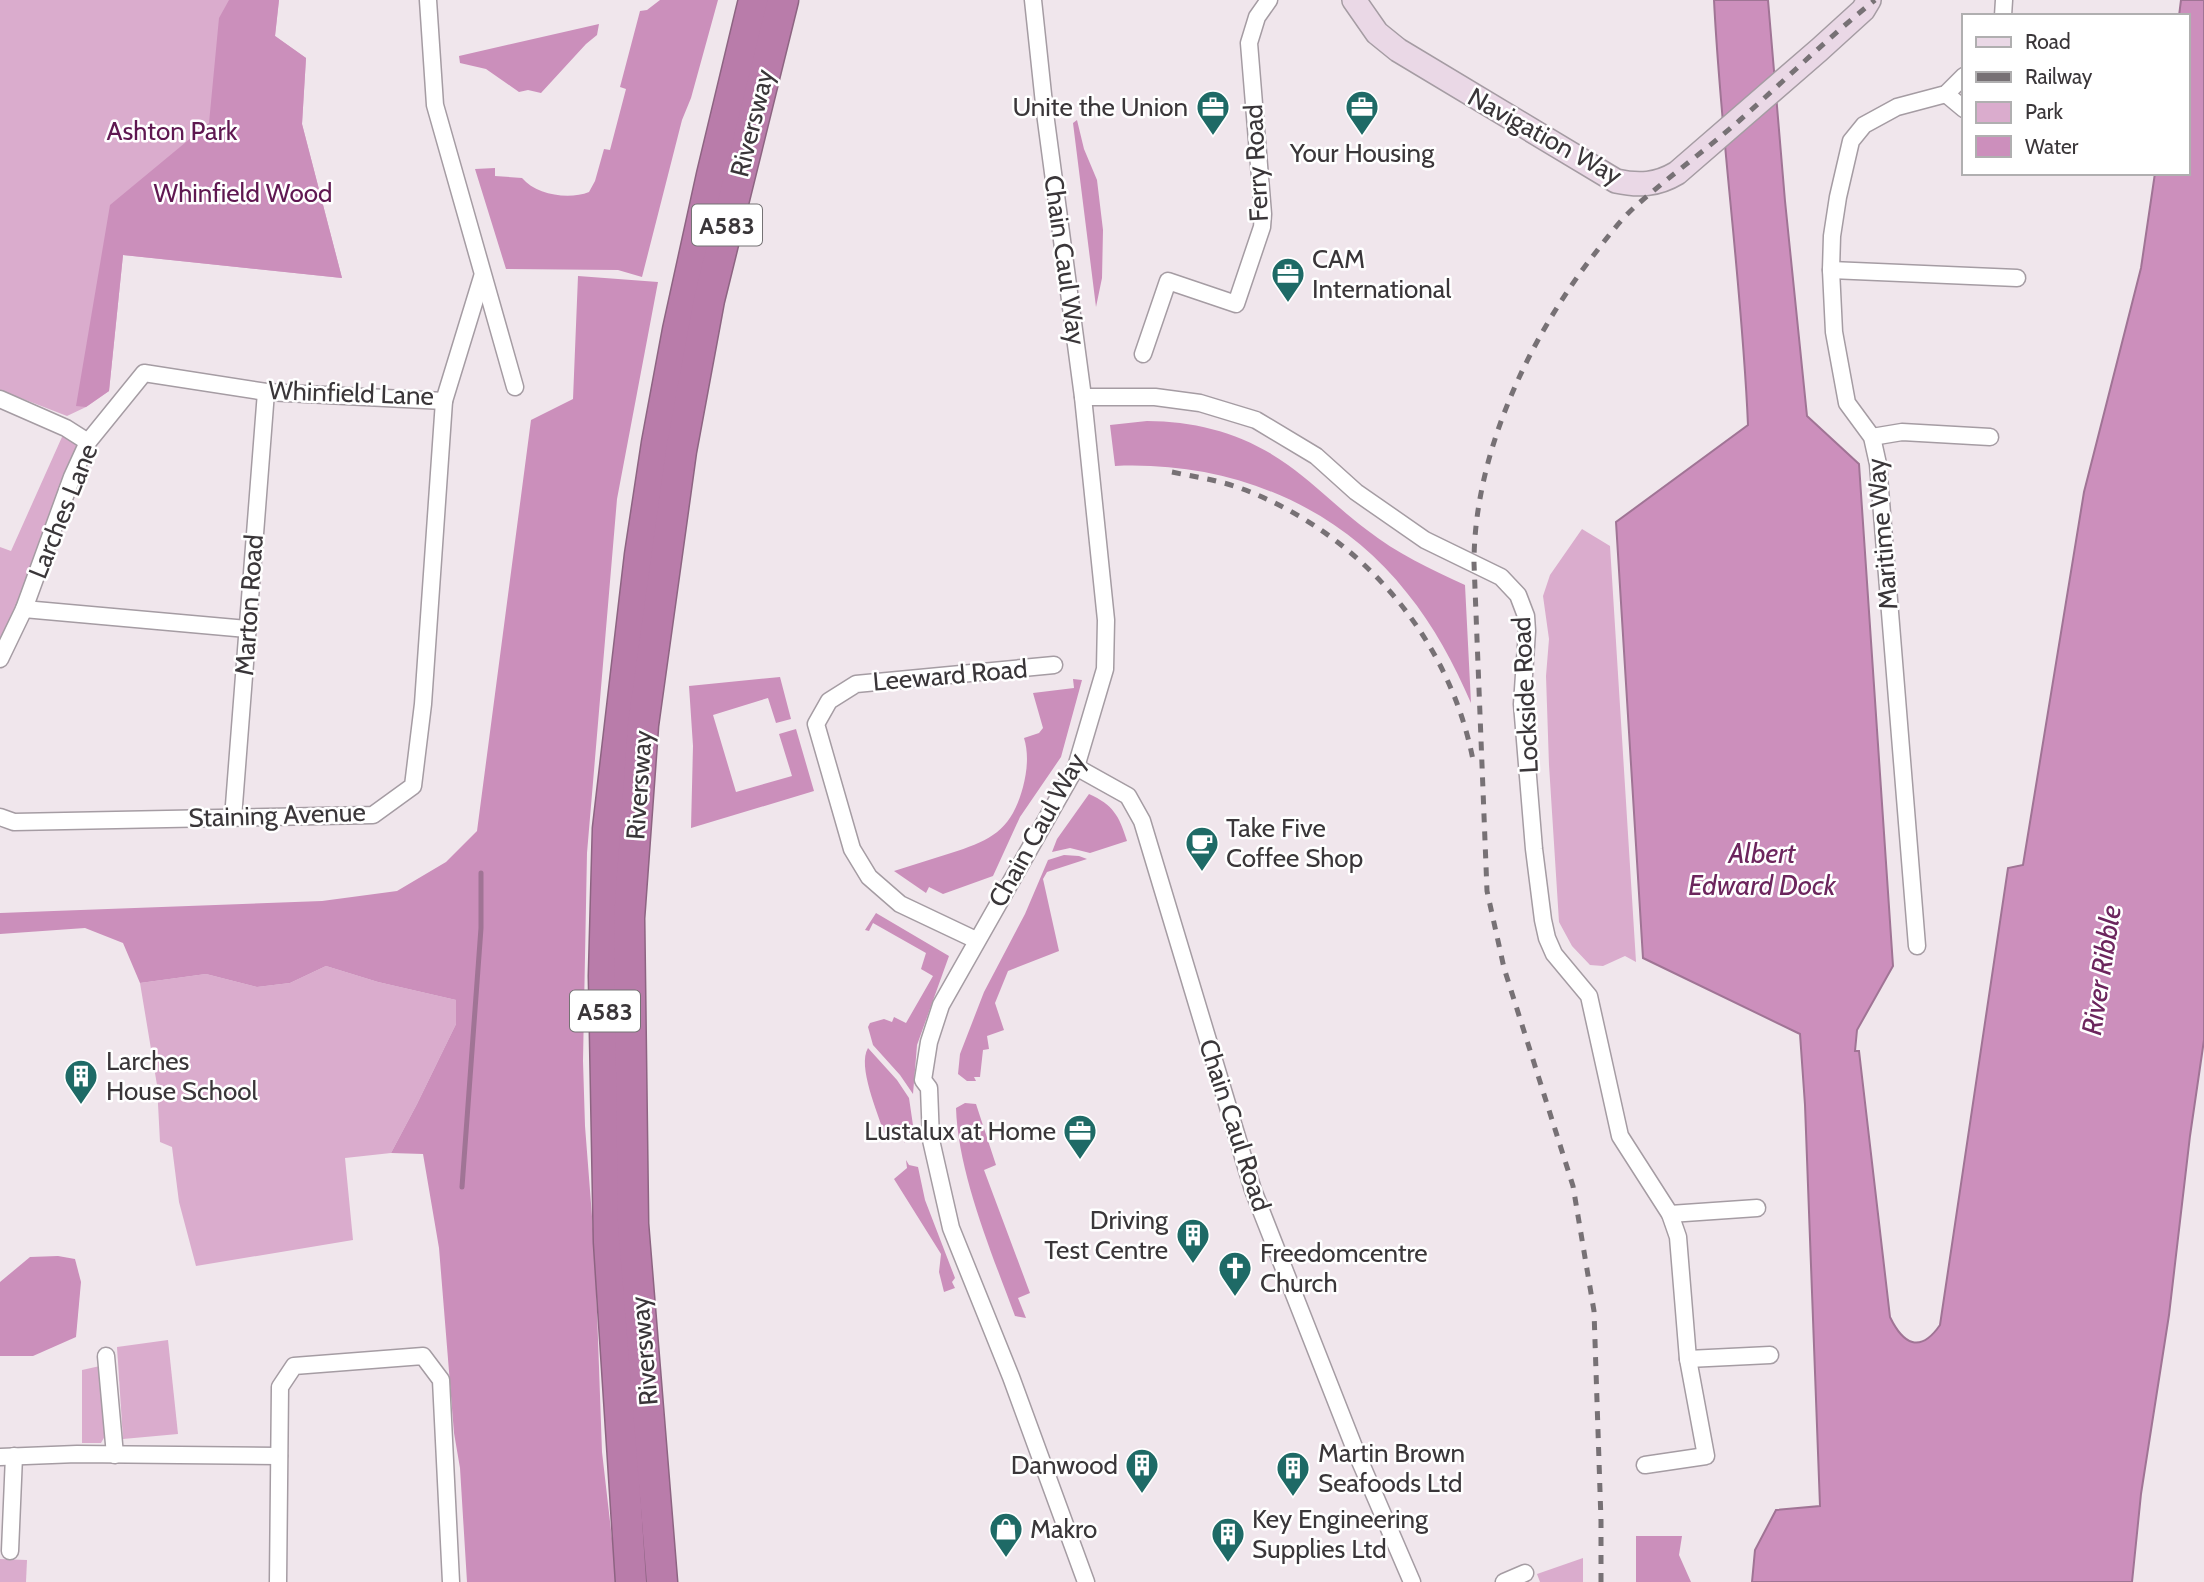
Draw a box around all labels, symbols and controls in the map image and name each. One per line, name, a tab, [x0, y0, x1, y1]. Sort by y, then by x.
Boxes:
legend	[1962, 14, 2190, 175]
text: Road	[2025, 29, 2071, 54]
text: Railway	[2025, 64, 2093, 89]
street label: Riversway	[723, 66, 781, 180]
street label: Navigation Way	[1462, 81, 1628, 191]
office icon: Unite the Union	[1194, 88, 1232, 137]
office icon: Your Housing	[1343, 88, 1381, 137]
place label: Unite the Union	[1012, 91, 1188, 123]
text: Park	[2025, 99, 2063, 124]
street label: Ferry Road	[1237, 103, 1275, 223]
park label: Ashton Park	[107, 115, 238, 147]
text: Water	[2025, 134, 2079, 159]
place label: Your Housing	[1289, 137, 1435, 169]
street label: Chain Caul Way	[1037, 173, 1093, 347]
park label: Whinfield Wood	[154, 177, 332, 209]
road number: A583	[692, 205, 762, 246]
place label: CAM International	[1312, 243, 1451, 305]
office icon: CAM International	[1269, 255, 1307, 304]
street label: Whinfield Lane	[268, 374, 434, 412]
street label: Larches Lane	[21, 439, 105, 583]
street label: Maritime Way	[1859, 457, 1905, 611]
street label: Marton Road	[228, 533, 270, 677]
street label: Lockside Road	[1505, 616, 1545, 774]
street label: Leeward Road	[871, 652, 1029, 698]
street label: Riversway	[619, 729, 659, 841]
street label: Chain Caul Way	[981, 747, 1093, 913]
street label: Staining Avenue	[188, 796, 366, 834]
place label: Take Five Coffee Shop	[1226, 812, 1363, 874]
cafe icon: Take Five Coffee Shop	[1183, 824, 1221, 873]
water label: Albert Edward Dock	[1688, 836, 1837, 902]
water label: River Ribble	[2074, 903, 2128, 1037]
road number: A583	[570, 990, 640, 1031]
street label: Chain Caul Road	[1192, 1035, 1278, 1215]
place label: Larches House School	[106, 1045, 258, 1107]
building icon: Larches House School	[62, 1057, 100, 1106]
office icon: Lustalux at Home	[1061, 1112, 1099, 1161]
place label: Lustalux at Home	[864, 1115, 1056, 1147]
place label: Driving Test Centre	[1044, 1204, 1169, 1266]
building icon: Driving Test Centre	[1174, 1216, 1212, 1265]
place label: Freedomcentre Church	[1260, 1237, 1428, 1299]
church icon: Freedomcentre Church	[1216, 1249, 1254, 1298]
street label: Riversway	[623, 1295, 665, 1407]
place label: Martin Brown Seafoods Ltd	[1318, 1437, 1465, 1499]
building icon: Danwood	[1123, 1446, 1161, 1495]
place label: Danwood	[1011, 1449, 1118, 1481]
building icon: Martin Brown Seafoods Ltd	[1274, 1449, 1312, 1498]
place label: Key Engineering Supplies Ltd	[1252, 1503, 1429, 1565]
shop icon: Makro	[987, 1510, 1025, 1559]
place label: Makro	[1030, 1513, 1097, 1545]
building icon: Key Engineering Supplies Ltd	[1209, 1515, 1247, 1564]

